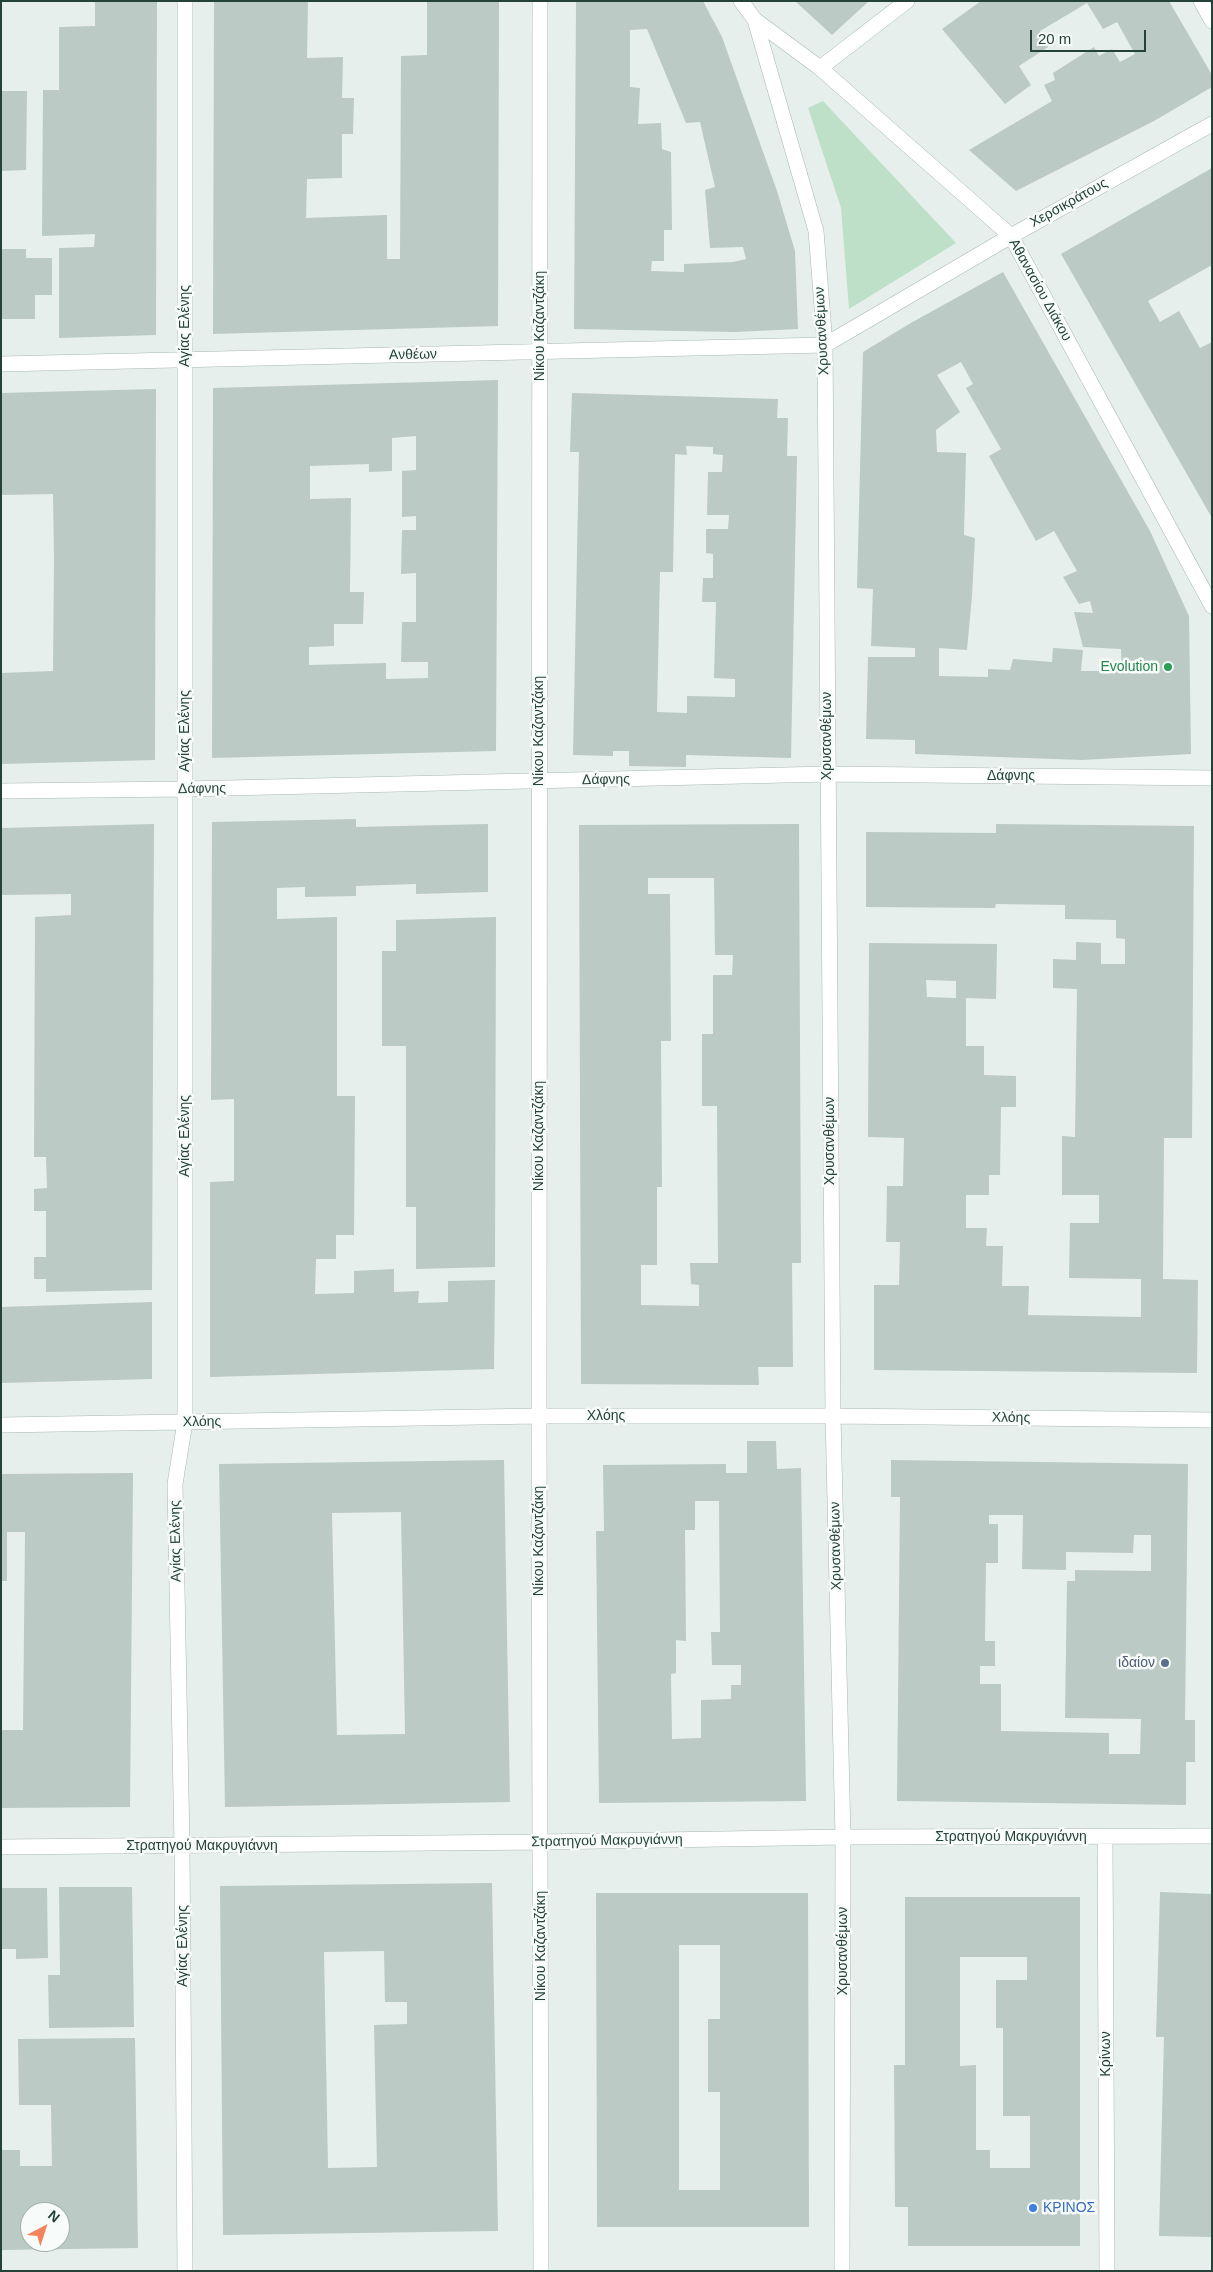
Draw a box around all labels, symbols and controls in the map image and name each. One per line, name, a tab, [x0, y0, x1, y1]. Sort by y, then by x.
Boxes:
scale bar	[1033, 20, 1149, 52]
text: 20 m	[1038, 30, 1071, 47]
street label: Χερσικράτους	[1027, 175, 1111, 231]
street label: Αθανασίου Διάκου	[1005, 236, 1075, 344]
street label: Νίκου Καζαντζάκη	[532, 271, 548, 381]
street label: Αγίας Ελένης	[177, 285, 193, 367]
street label: Χρυσανθέμων	[811, 286, 833, 376]
street label: Ανθέων	[389, 346, 437, 364]
place label: Evolution	[1100, 659, 1158, 675]
marker: Evolution	[1162, 661, 1174, 673]
street label: Νίκου Καζαντζάκη	[531, 676, 547, 786]
street label: Αγίας Ελένης	[177, 690, 193, 772]
street label: Χρυσανθέμων	[819, 692, 835, 780]
street label: Δάφνης	[987, 768, 1035, 784]
street label: Δάφνης	[582, 771, 630, 789]
street label: Δάφνης	[178, 780, 226, 798]
street label: Νίκου Καζαντζάκη	[531, 1081, 547, 1191]
street label: Αγίας Ελένης	[177, 1095, 193, 1177]
street label: Χρυσανθέμων	[822, 1097, 838, 1185]
street label: Χλόης	[587, 1408, 625, 1424]
street label: Χλόης	[992, 1409, 1030, 1427]
street label: Χλόης	[183, 1413, 221, 1431]
street label: Νίκου Καζαντζάκη	[531, 1486, 547, 1596]
street label: Αγίας Ελένης	[167, 1500, 185, 1582]
street label: Χρυσανθέμων	[827, 1502, 845, 1590]
place label: ιδαίον	[1118, 1655, 1155, 1671]
marker: ιδαίον	[1159, 1657, 1171, 1669]
street label: Στρατηγού Μακρυγιάννη	[935, 1829, 1087, 1845]
street label: Στρατηγού Μακρυγιάννη	[531, 1831, 683, 1851]
street label: Στρατηγού Μακρυγιάννη	[126, 1838, 278, 1854]
street label: Νίκου Καζαντζάκη	[533, 1891, 549, 2001]
street label: Αγίας Ελένης	[175, 1905, 191, 1987]
street label: Χρυσανθέμων	[835, 1907, 851, 1995]
street label: Κρίνων	[1098, 2031, 1114, 2077]
place label: ΚΡΙΝΟΣ	[1043, 2200, 1095, 2216]
north arrow	[20, 2202, 70, 2252]
marker: ΚΡΙΝΟΣ	[1027, 2202, 1039, 2214]
text: N	[45, 2207, 63, 2226]

